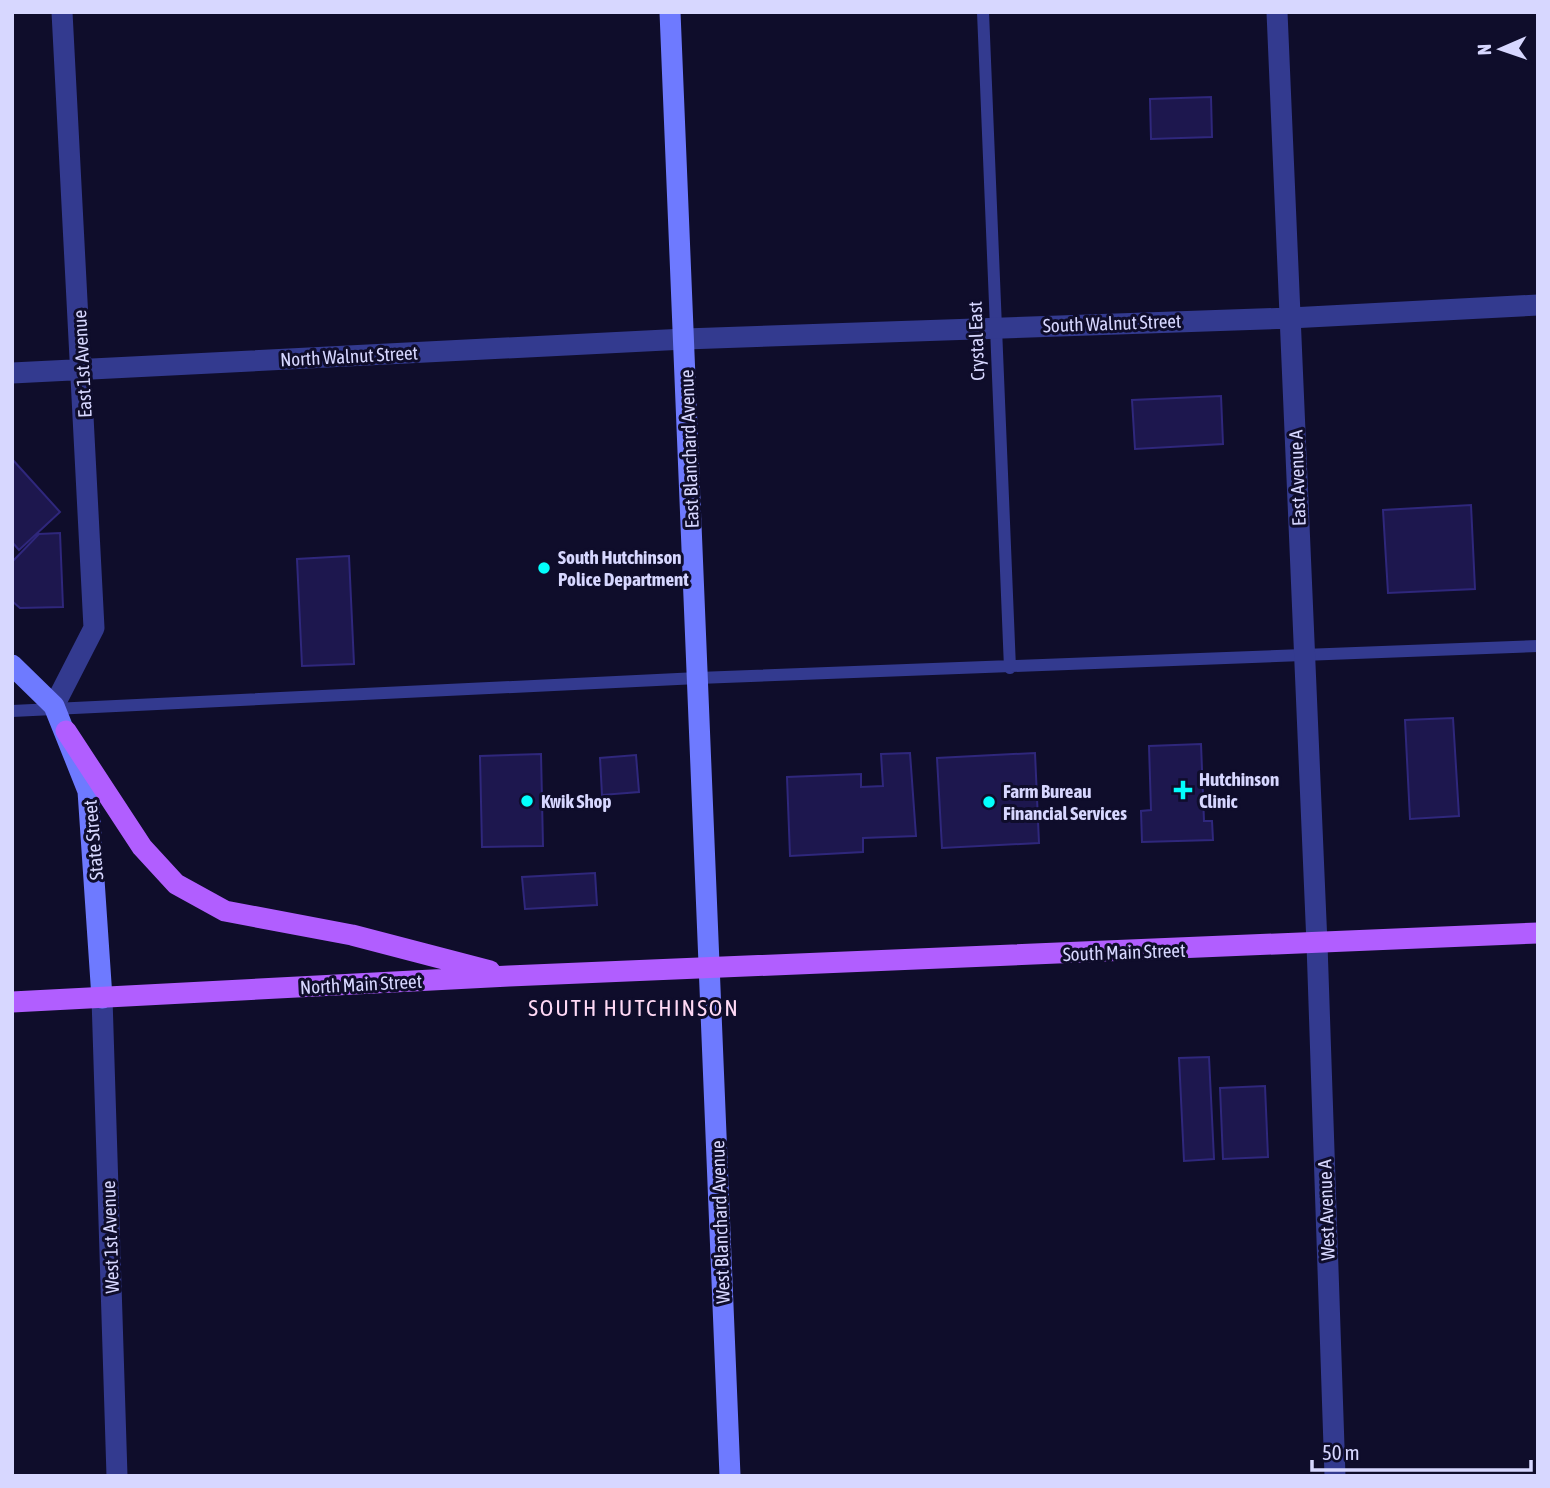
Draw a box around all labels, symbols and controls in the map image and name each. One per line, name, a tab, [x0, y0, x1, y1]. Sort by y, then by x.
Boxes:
north arrow	[1466, 14, 1536, 84]
text: N	[1473, 44, 1495, 56]
street label: Crystal East	[964, 301, 988, 381]
street label: East 1st Avenue	[68, 309, 96, 419]
street label: South Walnut Street	[1042, 310, 1182, 336]
street label: North Walnut Street	[279, 341, 419, 371]
street label: East Blanchard Avenue	[675, 369, 703, 529]
street label: East Avenue A	[1284, 429, 1310, 526]
place label: South Hutchinson Police Department	[558, 546, 689, 590]
marker: South Hutchinson Police Department	[536, 560, 552, 576]
place label: Hutchinson Clinic	[1199, 768, 1279, 812]
place label: Farm Bureau Financial Services	[1003, 780, 1127, 824]
marker: Hutchinson Clinic	[1173, 780, 1193, 800]
place label: Kwik Shop	[541, 790, 612, 812]
marker: Kwik Shop	[519, 793, 535, 809]
marker: Farm Bureau Financial Services	[981, 794, 997, 810]
street label: State Street	[79, 799, 107, 881]
street label: South Main Street	[1062, 939, 1186, 965]
street label: North Main Street	[299, 970, 423, 998]
district label: SOUTH HUTCHINSON	[528, 995, 740, 1021]
street label: West Blanchard Avenue	[706, 1140, 734, 1304]
street label: West Avenue A	[1313, 1158, 1339, 1261]
street label: West 1st Avenue	[97, 1180, 123, 1294]
scale bar	[1312, 1428, 1531, 1472]
text: 50 m	[1322, 1440, 1360, 1464]

